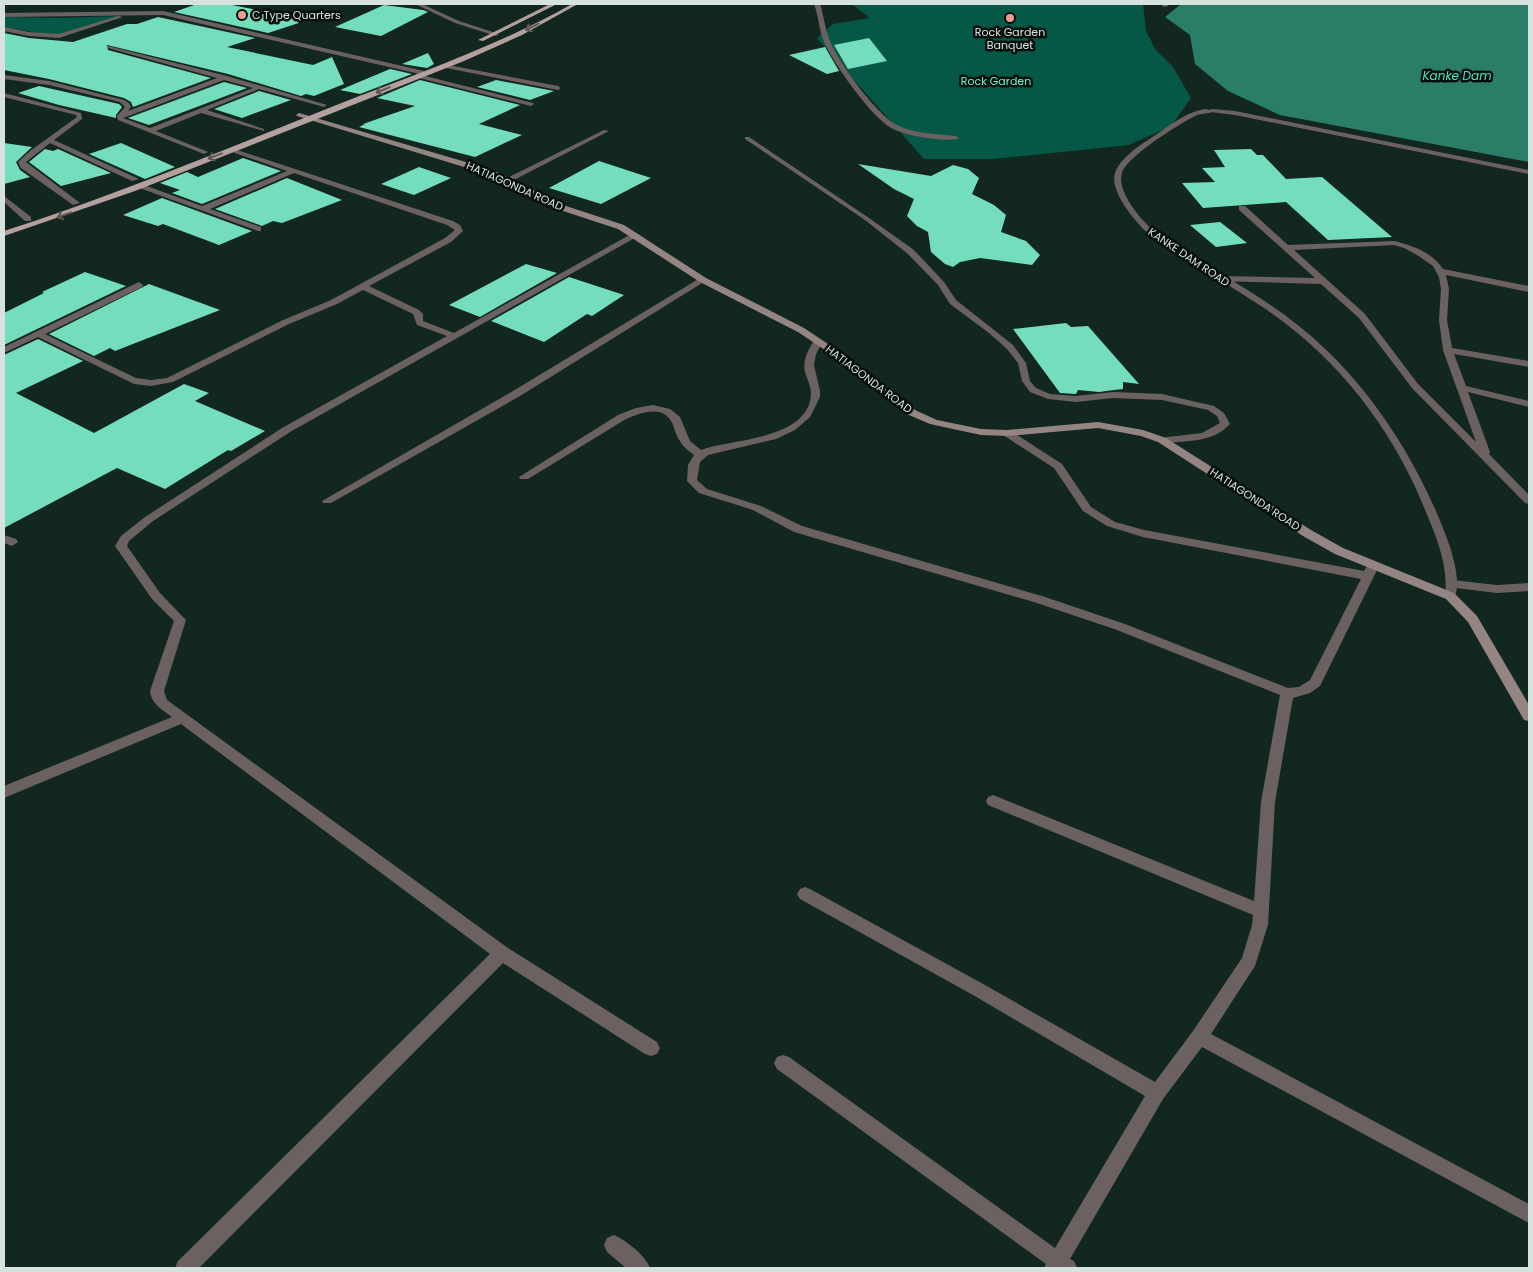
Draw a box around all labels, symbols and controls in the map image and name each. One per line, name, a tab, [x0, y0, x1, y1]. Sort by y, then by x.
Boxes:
place label: C Type Quarters	[252, 7, 341, 23]
marker: C Type Quarters	[236, 9, 248, 21]
marker: Rock Garden Banquet	[1004, 12, 1016, 24]
one-way arrow	[525, 22, 540, 32]
place label: Rock Garden Banquet	[975, 24, 1045, 53]
water label: Kanke Dam	[1422, 67, 1492, 84]
park label: Rock Garden	[961, 73, 1031, 89]
one-way arrow	[375, 86, 391, 95]
one-way arrow	[208, 152, 223, 161]
street label: HATIAGONDA ROAD	[464, 157, 566, 215]
one-way arrow	[57, 211, 72, 220]
street label: KANKE DAM ROAD	[1145, 224, 1233, 290]
street label: HATIAGONDA ROAD	[822, 341, 916, 417]
street label: HATIAGONDA ROAD	[1207, 464, 1303, 534]

